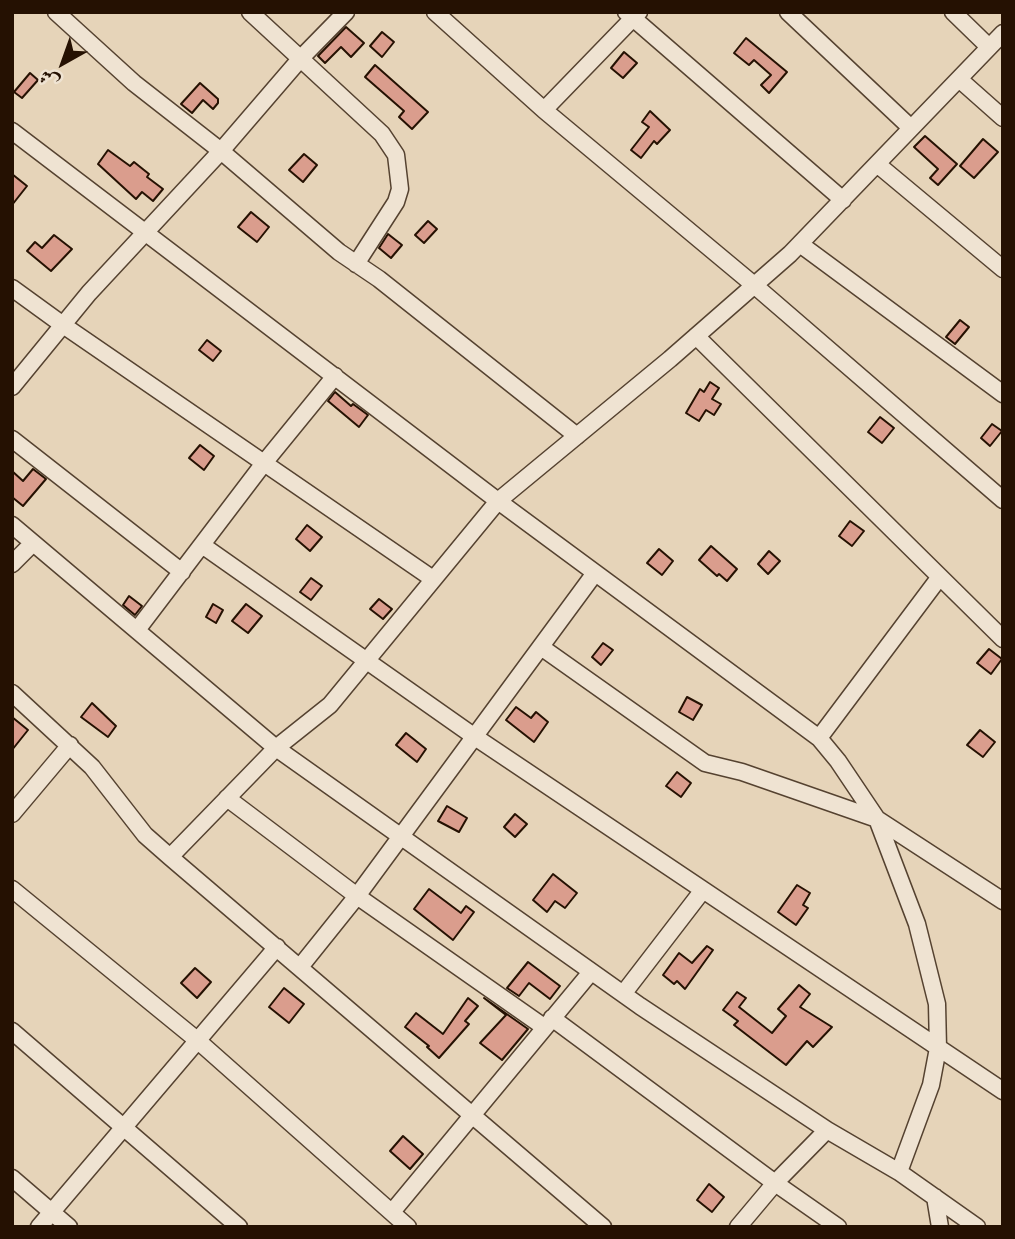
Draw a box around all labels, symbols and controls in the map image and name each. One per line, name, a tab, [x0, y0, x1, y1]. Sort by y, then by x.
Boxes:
north arrow	[28, 28, 98, 98]
text: ش	[35, 64, 64, 94]

